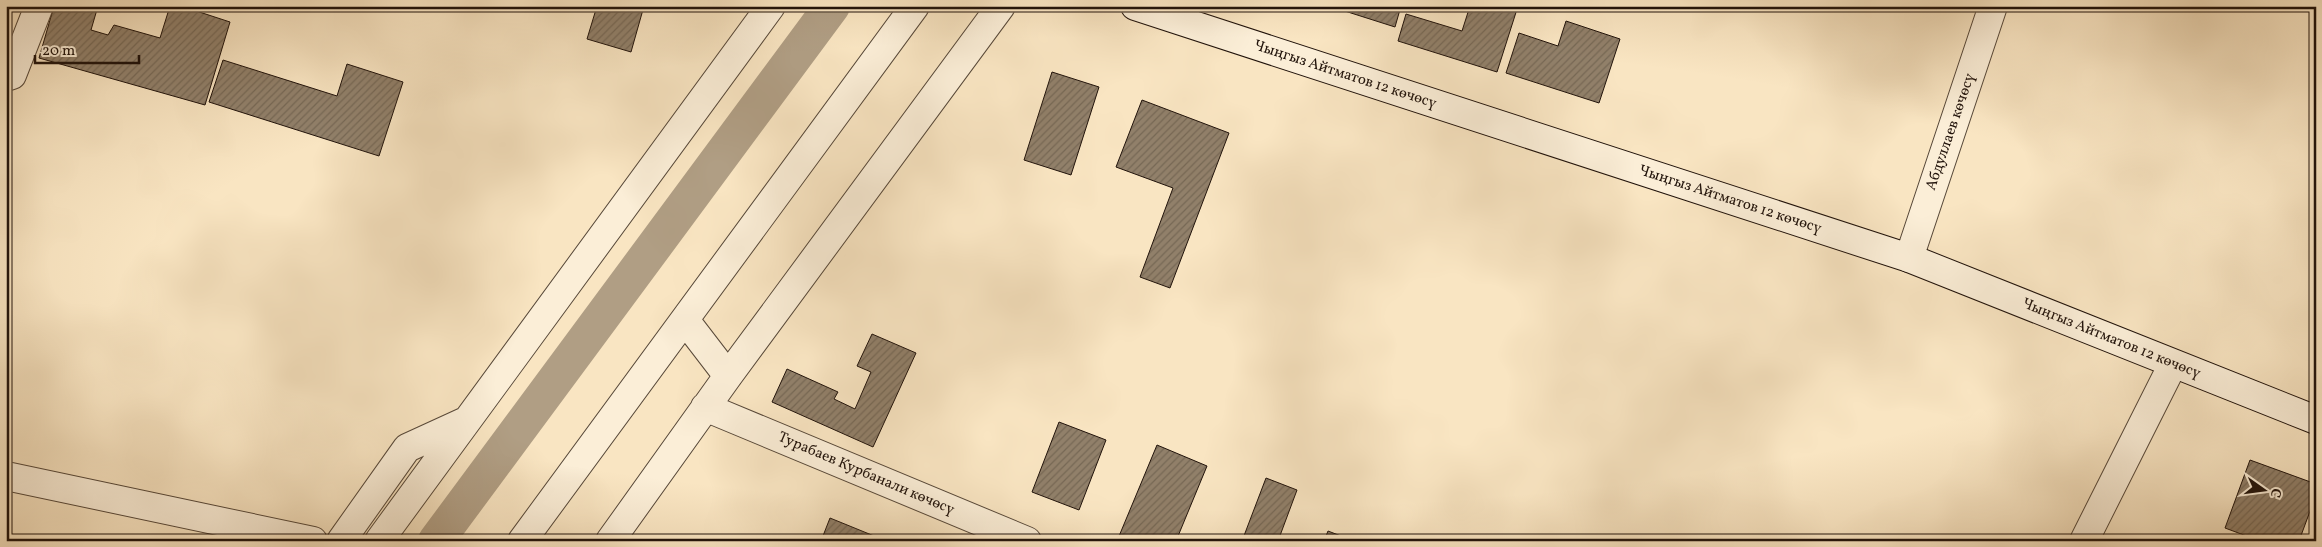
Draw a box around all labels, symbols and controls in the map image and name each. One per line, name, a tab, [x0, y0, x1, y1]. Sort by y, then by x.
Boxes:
scale bar	[35, 32, 139, 64]
street label: Чыңгыз Айтматов 12 көчөсү	[1251, 36, 1439, 115]
text: 20 m	[42, 41, 75, 62]
street label: Абдуллаев көчөсү	[1921, 71, 1981, 193]
street label: Чыңгыз Айтматов 12 көчөсү	[1636, 161, 1824, 240]
street label: Чыңгыз Айтматов 12 көчөсү	[2019, 293, 2204, 385]
street label: Турабаев Курбанали көчөсү	[774, 427, 958, 521]
north arrow	[2240, 464, 2290, 514]
text: С	[2265, 486, 2285, 499]

